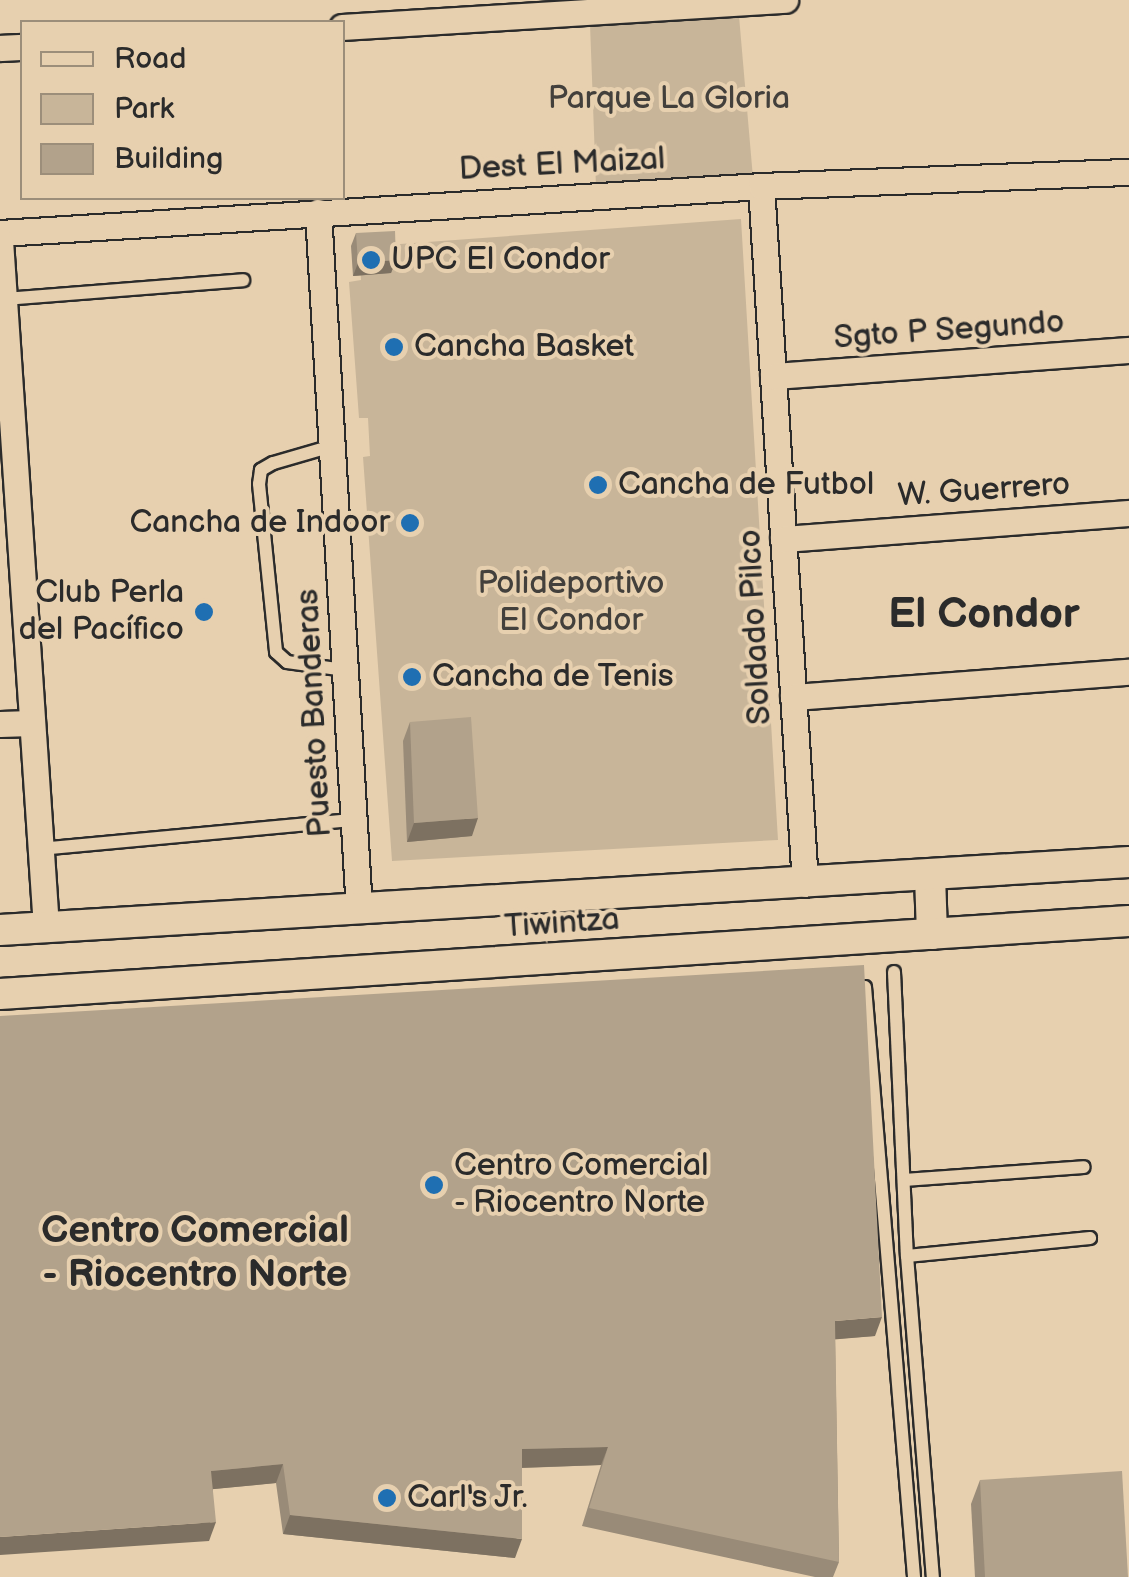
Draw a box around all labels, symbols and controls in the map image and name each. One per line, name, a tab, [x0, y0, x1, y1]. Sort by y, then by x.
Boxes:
legend	[20, 20, 345, 200]
text: Road	[114, 41, 187, 77]
park label: Parque La Gloria	[548, 80, 790, 118]
text: Park	[114, 91, 174, 127]
street label: Dest El Maizal	[458, 140, 666, 190]
text: Building	[114, 141, 223, 177]
place label: UPC El Condor	[391, 241, 610, 279]
marker: UPC El Condor	[360, 249, 382, 271]
street label: Sgto P Segundo	[832, 304, 1066, 358]
place label: Cancha Basket	[414, 328, 634, 366]
marker: Cancha Basket	[383, 336, 405, 358]
place label: Cancha de Futbol	[618, 466, 874, 504]
street label: W. Guerrero	[897, 466, 1071, 516]
marker: Cancha de Futbol	[587, 474, 609, 496]
place label: Cancha de Indoor	[129, 504, 390, 542]
marker: Cancha de Indoor	[399, 512, 421, 534]
street label: Soldado Pilco	[732, 528, 780, 726]
park label: Polideportivo El Condor	[478, 566, 664, 641]
place label: Club Perla del Pacífico	[19, 575, 184, 650]
street label: Puesto Banderas	[289, 588, 341, 838]
district label: El Condor	[888, 590, 1080, 640]
marker: Club Perla del Pacífico	[193, 601, 215, 623]
place label: Cancha de Tenis	[432, 658, 675, 696]
marker: Cancha de Tenis	[401, 666, 423, 688]
street label: Tiwintza	[503, 901, 621, 947]
place label: Centro Comercial - Riocentro Norte	[454, 1148, 708, 1223]
marker: Centro Comercial - Riocentro Norte	[423, 1174, 445, 1196]
district label: Centro Comercial - Riocentro Norte	[41, 1208, 349, 1298]
place label: Carl's Jr.	[407, 1479, 529, 1517]
marker: Carl's Jr.	[376, 1487, 398, 1509]

